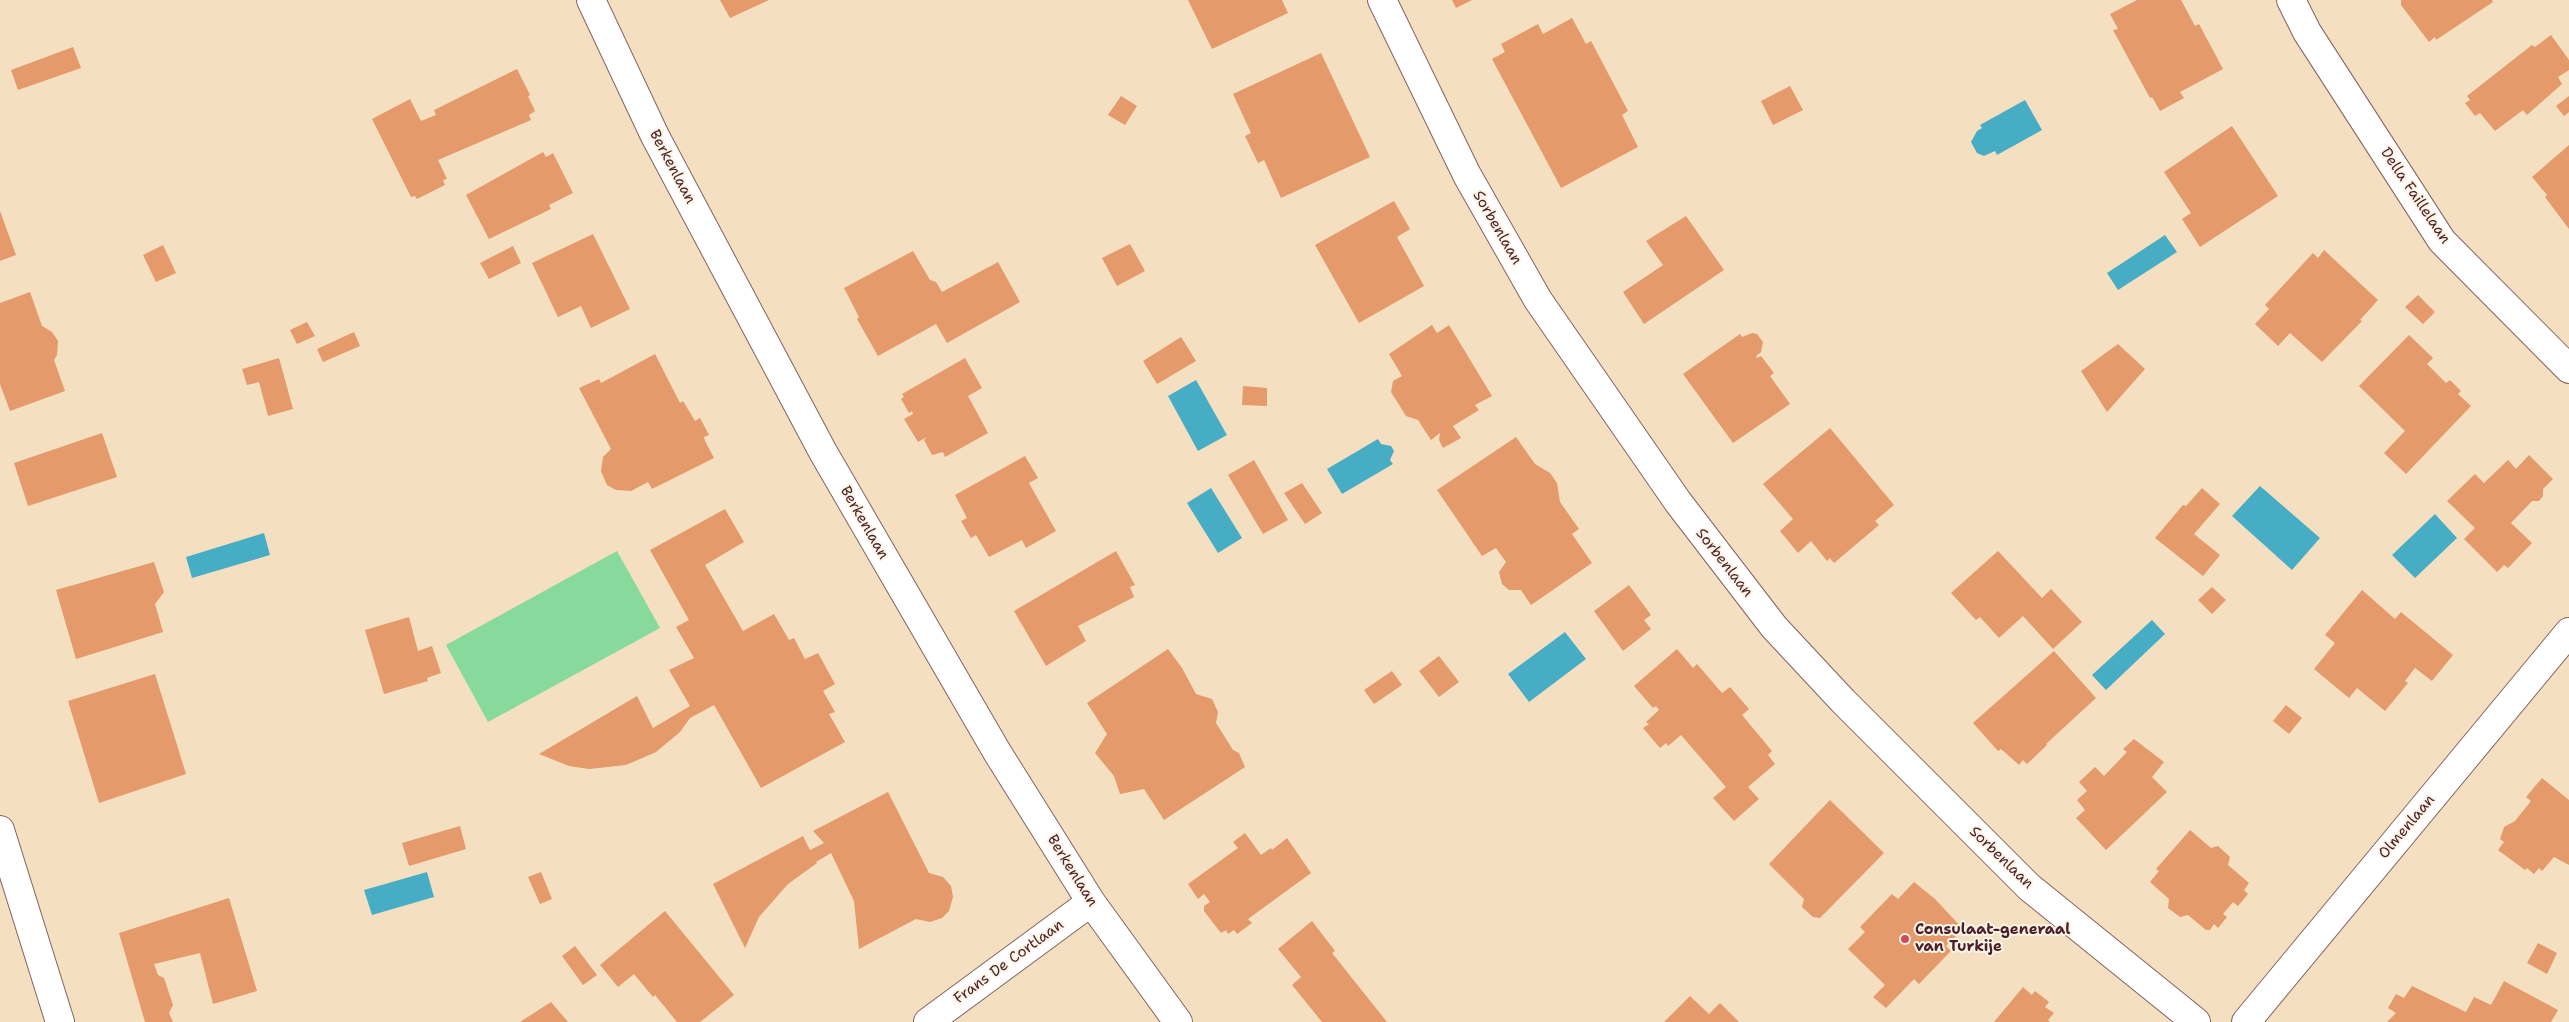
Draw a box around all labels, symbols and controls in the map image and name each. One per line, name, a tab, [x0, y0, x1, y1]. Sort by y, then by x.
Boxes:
street label: Berkenlaan	[645, 127, 699, 207]
street label: Della Faillelaan	[2376, 145, 2454, 247]
street label: Sorbenlaan	[1469, 188, 1525, 268]
street label: Berkenlaan	[836, 483, 892, 563]
street label: Sorbenlaan	[1692, 525, 1756, 601]
street label: Olmenlaan	[2375, 791, 2439, 863]
street label: Sorbenlaan	[1965, 823, 2037, 893]
street label: Berkenlaan	[1043, 832, 1101, 910]
street label: Frans De Cortlaan	[951, 916, 1067, 1008]
place label: Consulaat-generaal van Turkije	[1915, 921, 2070, 956]
marker: Consulaat-generaal van Turkije	[1899, 933, 1911, 945]

